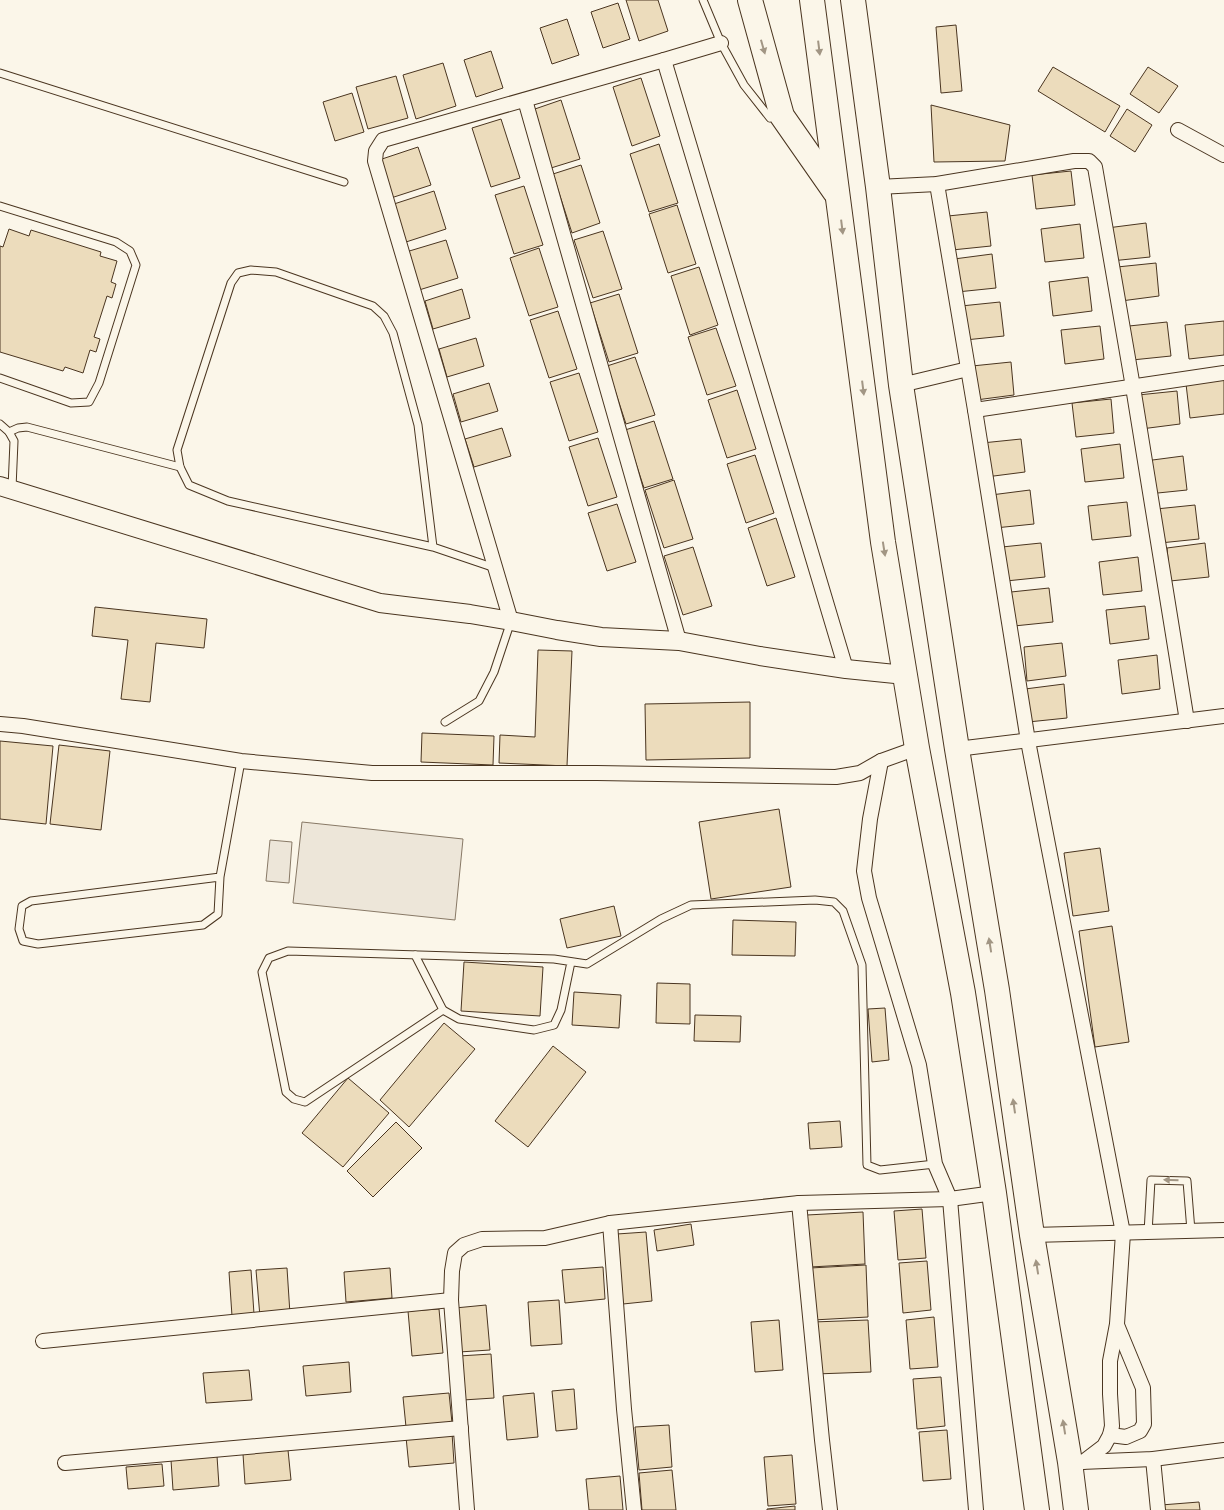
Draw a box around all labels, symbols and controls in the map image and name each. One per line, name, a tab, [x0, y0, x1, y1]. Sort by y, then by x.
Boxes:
one-way arrow	[759, 40, 767, 55]
one-way arrow	[815, 41, 823, 57]
one-way arrow	[838, 219, 846, 235]
one-way arrow	[859, 380, 867, 396]
one-way arrow	[880, 541, 888, 557]
one-way arrow	[985, 937, 993, 953]
one-way arrow	[1010, 1098, 1018, 1114]
one-way arrow	[1163, 1176, 1179, 1184]
one-way arrow	[1033, 1258, 1041, 1274]
one-way arrow	[1060, 1419, 1068, 1435]

